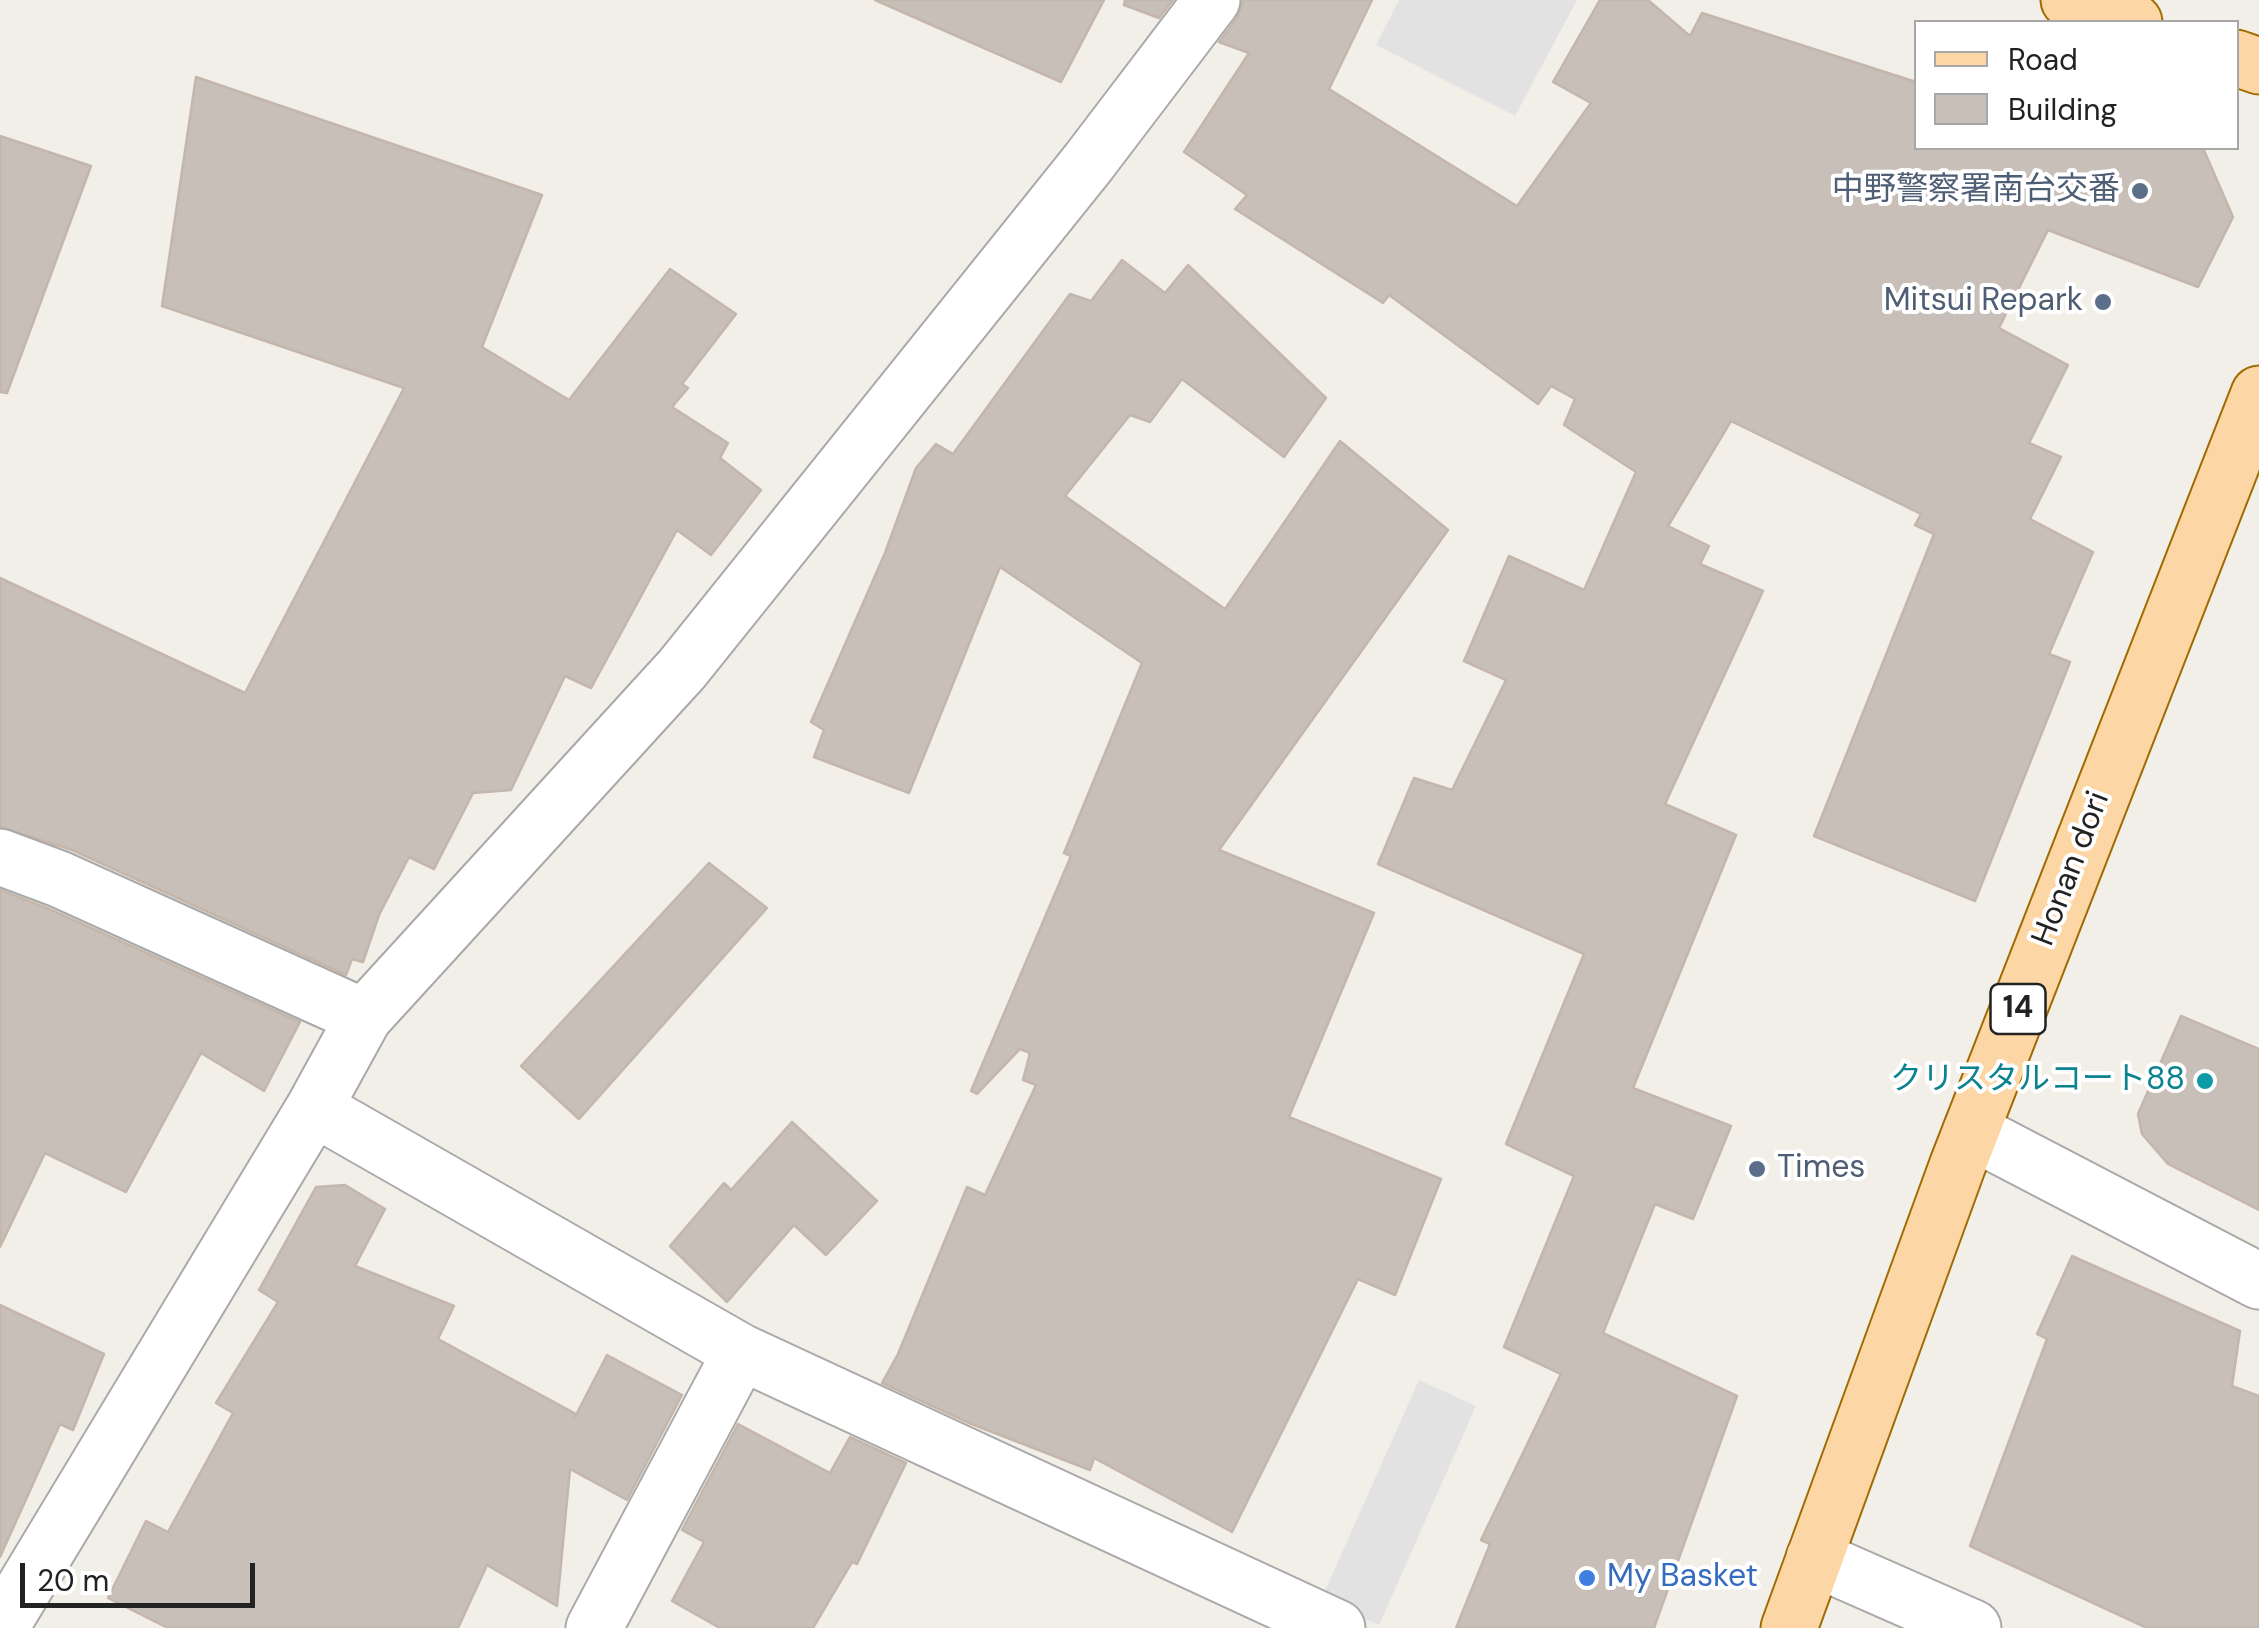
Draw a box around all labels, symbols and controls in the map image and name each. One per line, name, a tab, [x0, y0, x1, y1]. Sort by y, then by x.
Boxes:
legend	[1914, 20, 2239, 150]
text: Road	[2008, 40, 2078, 79]
text: Building	[2008, 90, 2117, 129]
place label: 中野警察署南台交番	[1832, 172, 2120, 210]
marker: 中野警察署南台交番	[2129, 180, 2151, 202]
place label: Mitsui Repark	[1884, 283, 2083, 321]
marker: Mitsui Repark	[2092, 291, 2114, 313]
street label: Honan dori	[2025, 787, 2119, 951]
road number: 14	[1990, 984, 2046, 1034]
place label: クリスタルコート88	[1890, 1062, 2185, 1100]
marker: クリスタルコート88	[2194, 1070, 2216, 1092]
place label: Times	[1777, 1150, 1865, 1188]
marker: Times	[1746, 1158, 1768, 1180]
scale bar	[25, 1543, 260, 1605]
place label: My Basket	[1607, 1559, 1758, 1597]
text: 20 m	[37, 1561, 109, 1600]
marker: My Basket	[1576, 1567, 1598, 1589]

